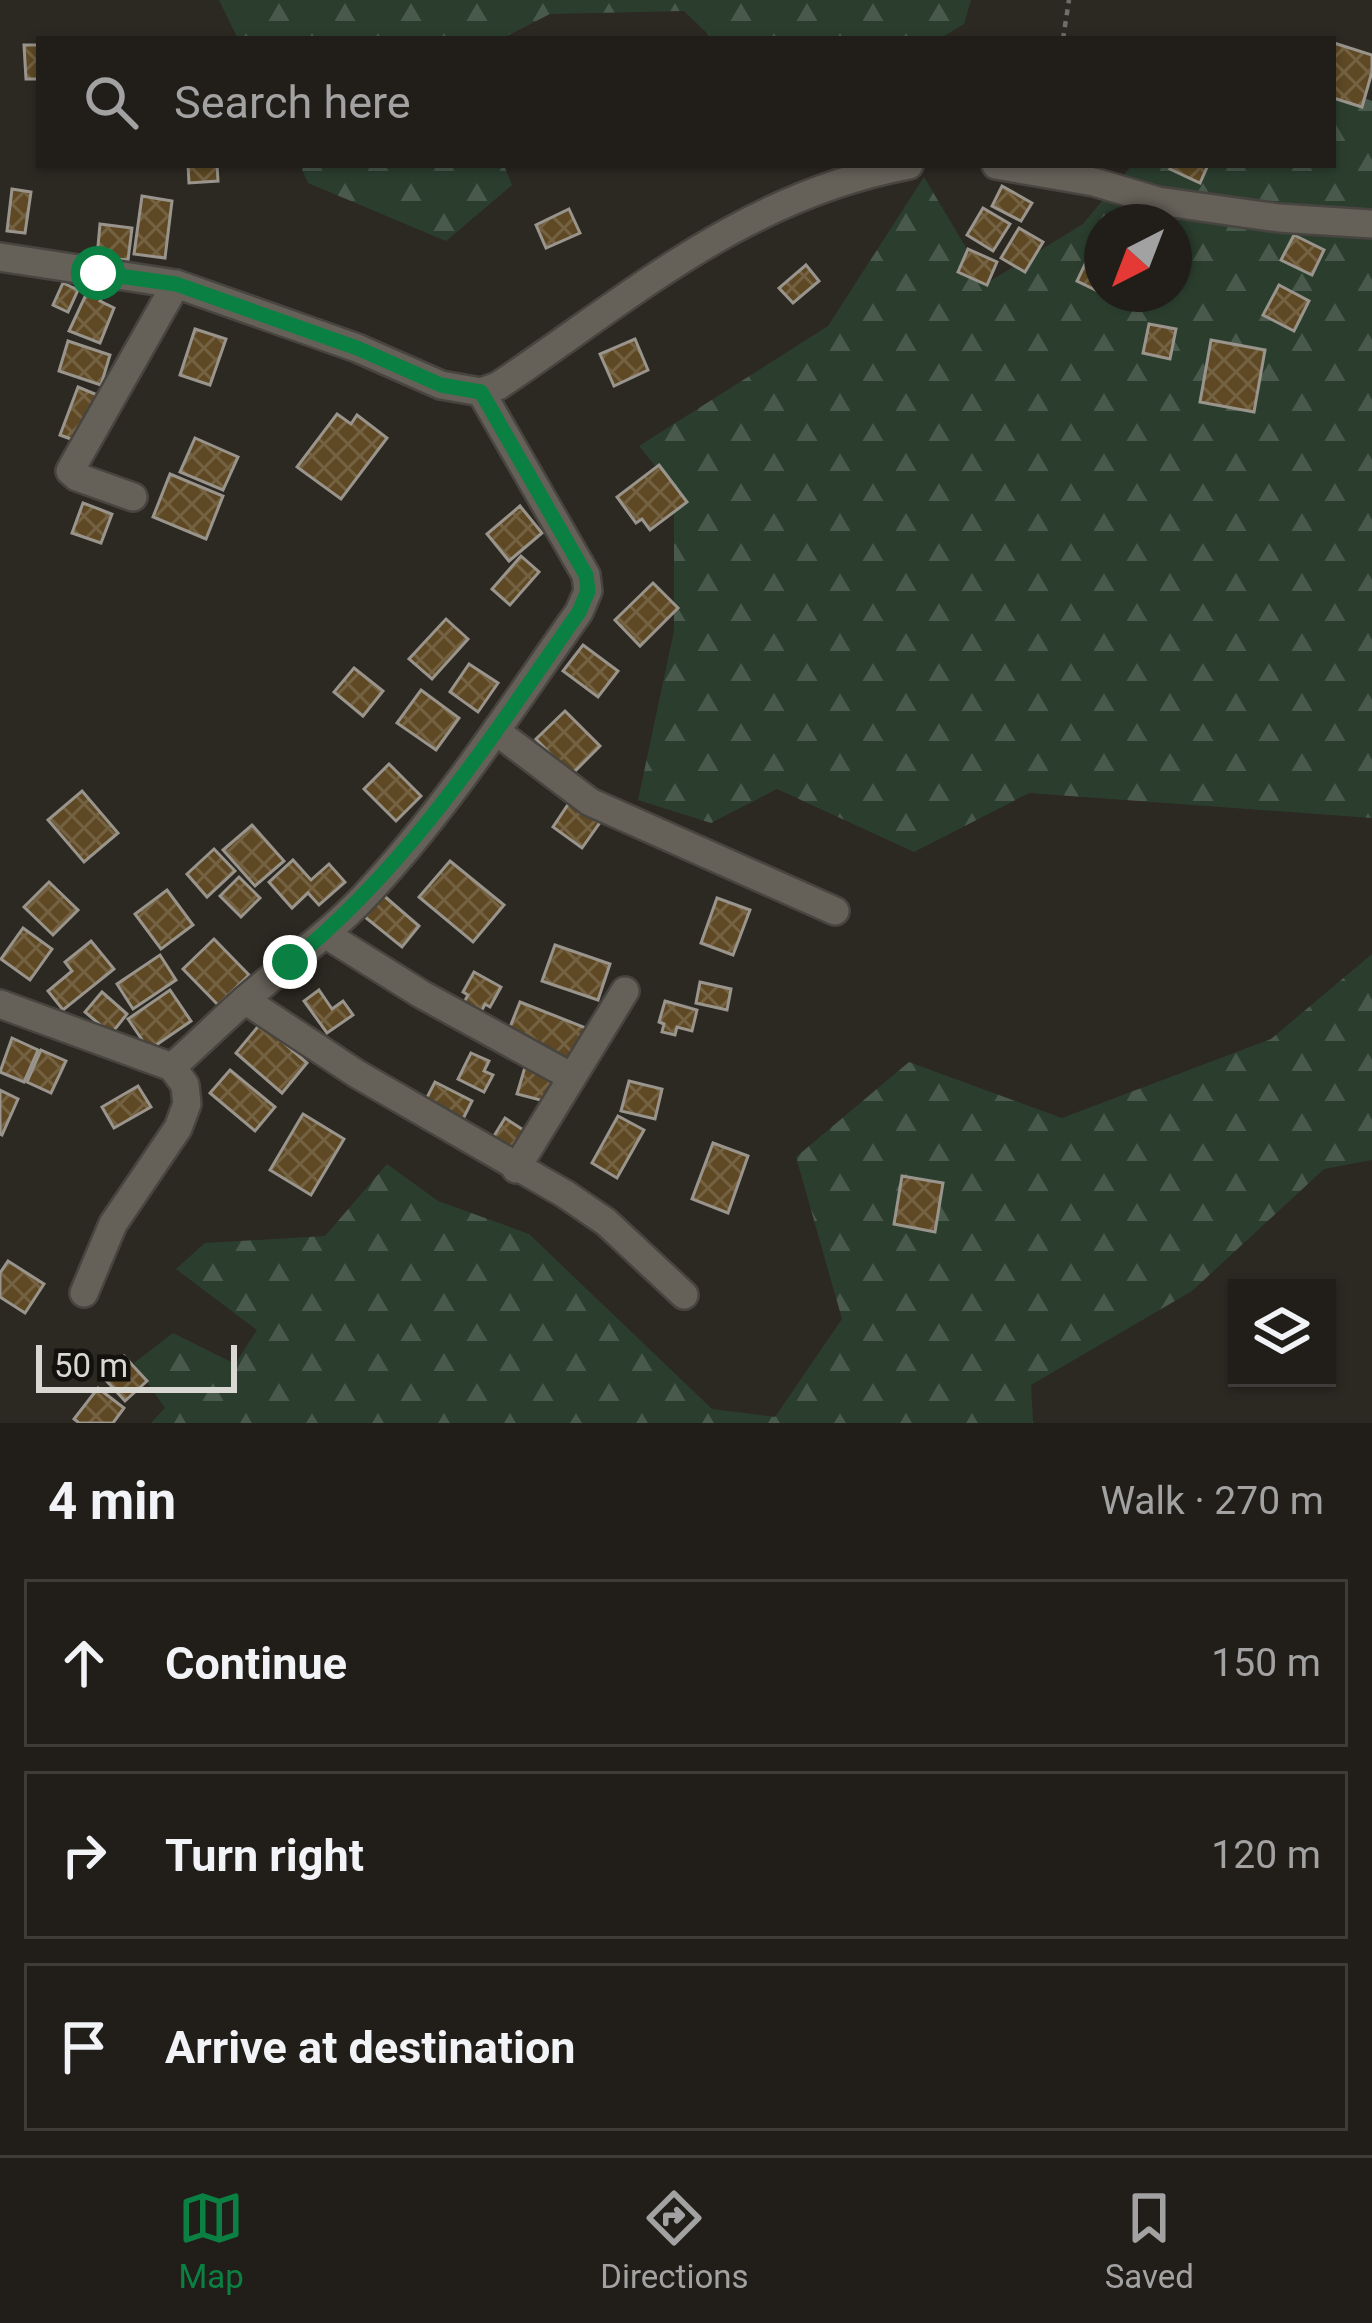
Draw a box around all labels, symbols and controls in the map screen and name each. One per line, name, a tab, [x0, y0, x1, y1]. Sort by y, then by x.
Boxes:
search box	[36, 36, 1336, 168]
icon: search	[78, 69, 144, 135]
text: Search here	[174, 76, 411, 129]
north arrow	[1084, 204, 1192, 312]
route start	[71, 246, 125, 300]
route end	[263, 935, 317, 989]
map controls	[1228, 1279, 1336, 1387]
button: layers	[1228, 1279, 1336, 1387]
scale bar	[36, 1339, 237, 1392]
text: 50 m	[54, 1346, 128, 1385]
text: 4 min	[48, 1472, 176, 1531]
text: Walk · 270 m	[1100, 1478, 1324, 1524]
icon: ahead	[51, 1630, 117, 1696]
text: Continue	[165, 1637, 347, 1690]
text: 150 m	[1211, 1640, 1321, 1686]
icon: right	[51, 1822, 117, 1888]
text: Turn right	[165, 1829, 364, 1882]
text: 120 m	[1211, 1832, 1321, 1878]
icon: arrive	[51, 2014, 117, 2080]
text: Arrive at destination	[165, 2021, 576, 2074]
tab: Map	[178, 2185, 244, 2296]
tab: Directions	[600, 2185, 749, 2296]
tab: Saved	[1105, 2185, 1194, 2296]

